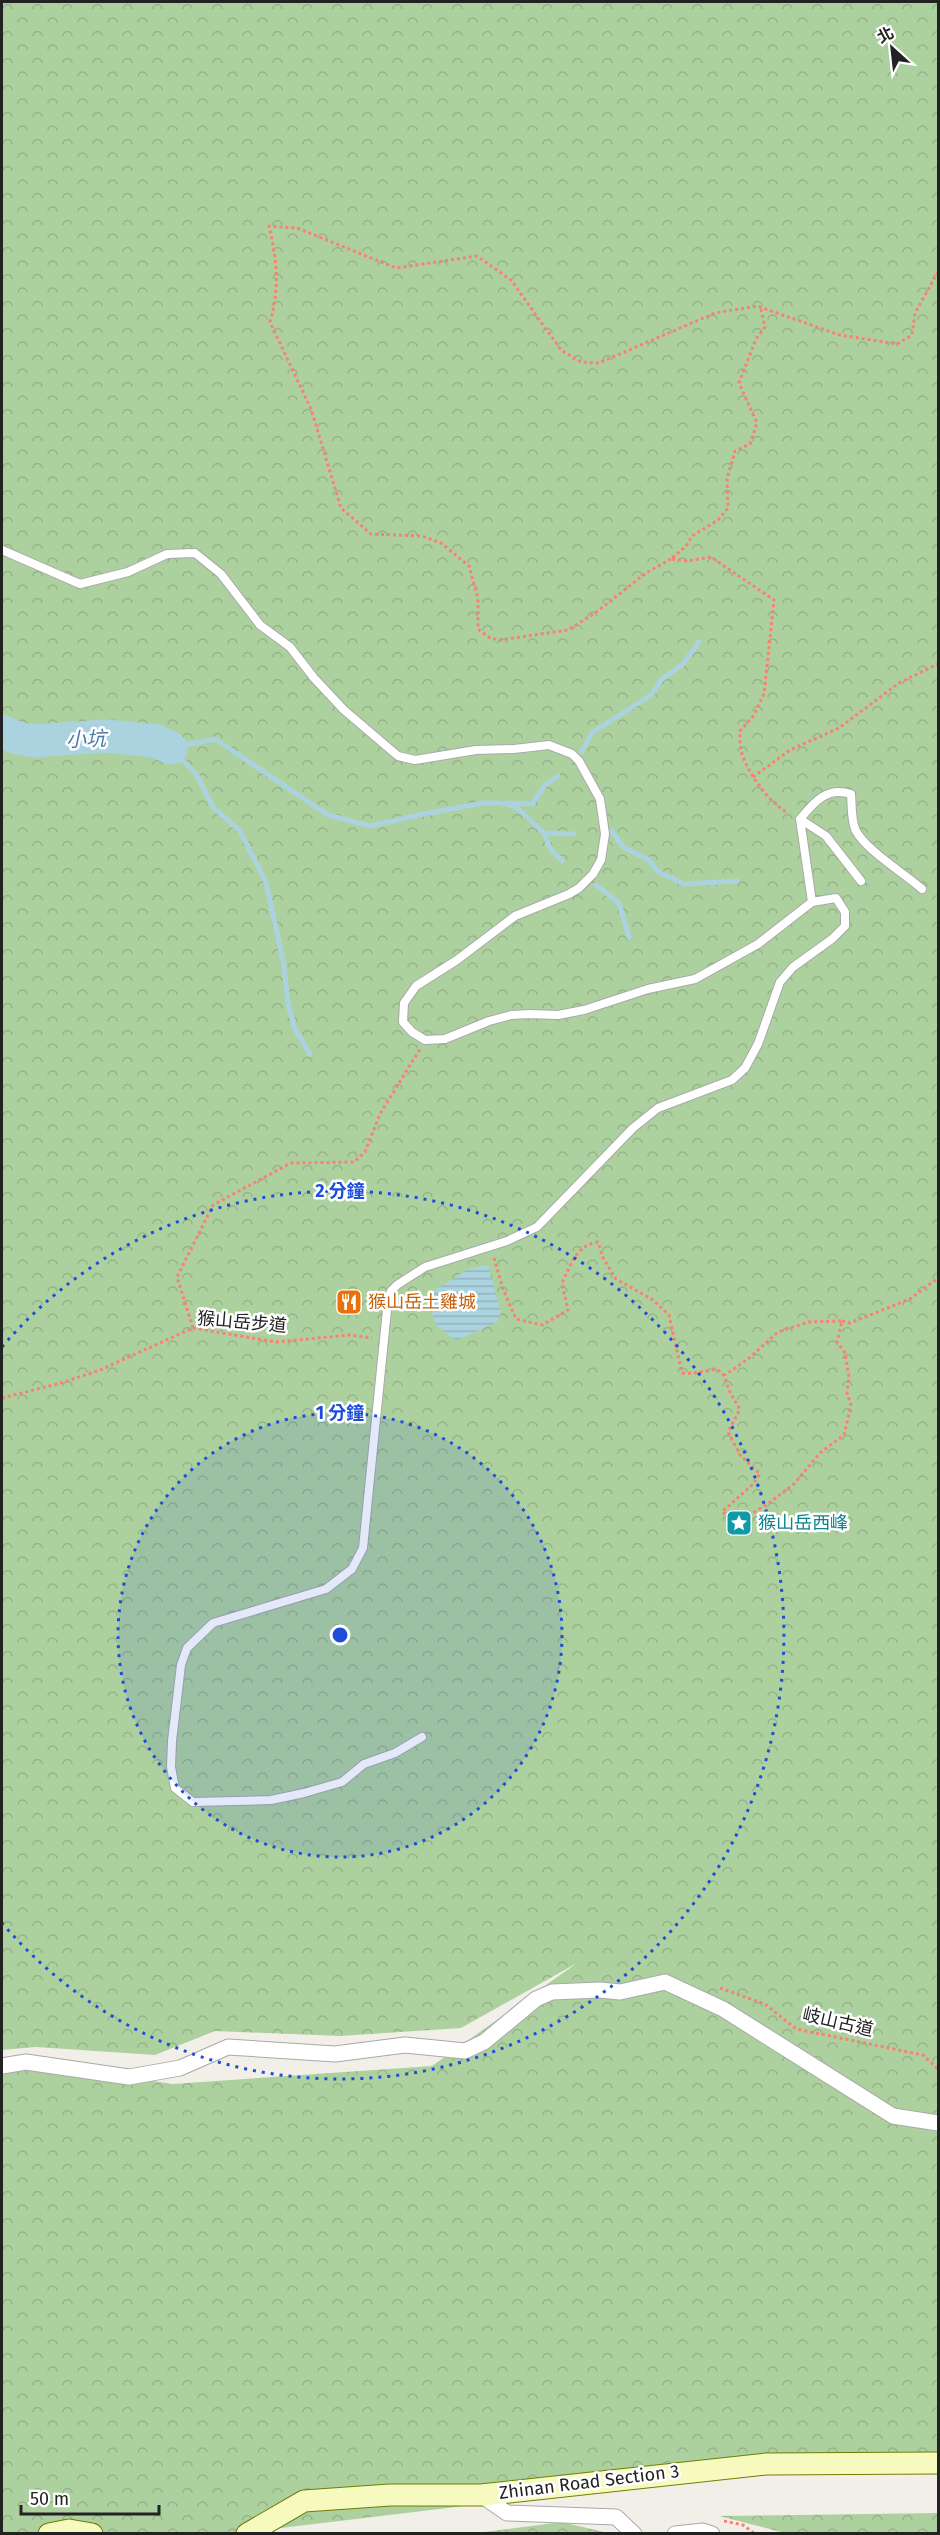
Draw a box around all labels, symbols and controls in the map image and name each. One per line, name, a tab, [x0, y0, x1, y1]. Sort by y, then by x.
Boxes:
north arrow	[862, 18, 922, 78]
text: 北	[874, 23, 897, 47]
water label: 小坑	[66, 726, 109, 752]
text: 2 分鐘	[315, 1180, 365, 1202]
restaurant icon: 猴山岳土雞城	[334, 1287, 364, 1317]
place label: 猴山岳土雞城	[368, 1291, 476, 1313]
street label: 猴山岳步道	[196, 1307, 288, 1337]
text: 1 分鐘	[316, 1402, 364, 1424]
place icon: 猴山岳西峰	[724, 1508, 754, 1538]
place label: 猴山岳西峰	[758, 1512, 848, 1534]
centre of rings	[330, 1625, 350, 1645]
street label: 岐山古道	[800, 2003, 876, 2041]
street label: Zhinan Road Section 3	[498, 2460, 680, 2504]
scale bar	[21, 2478, 159, 2516]
text: 50 m	[30, 2488, 69, 2510]

